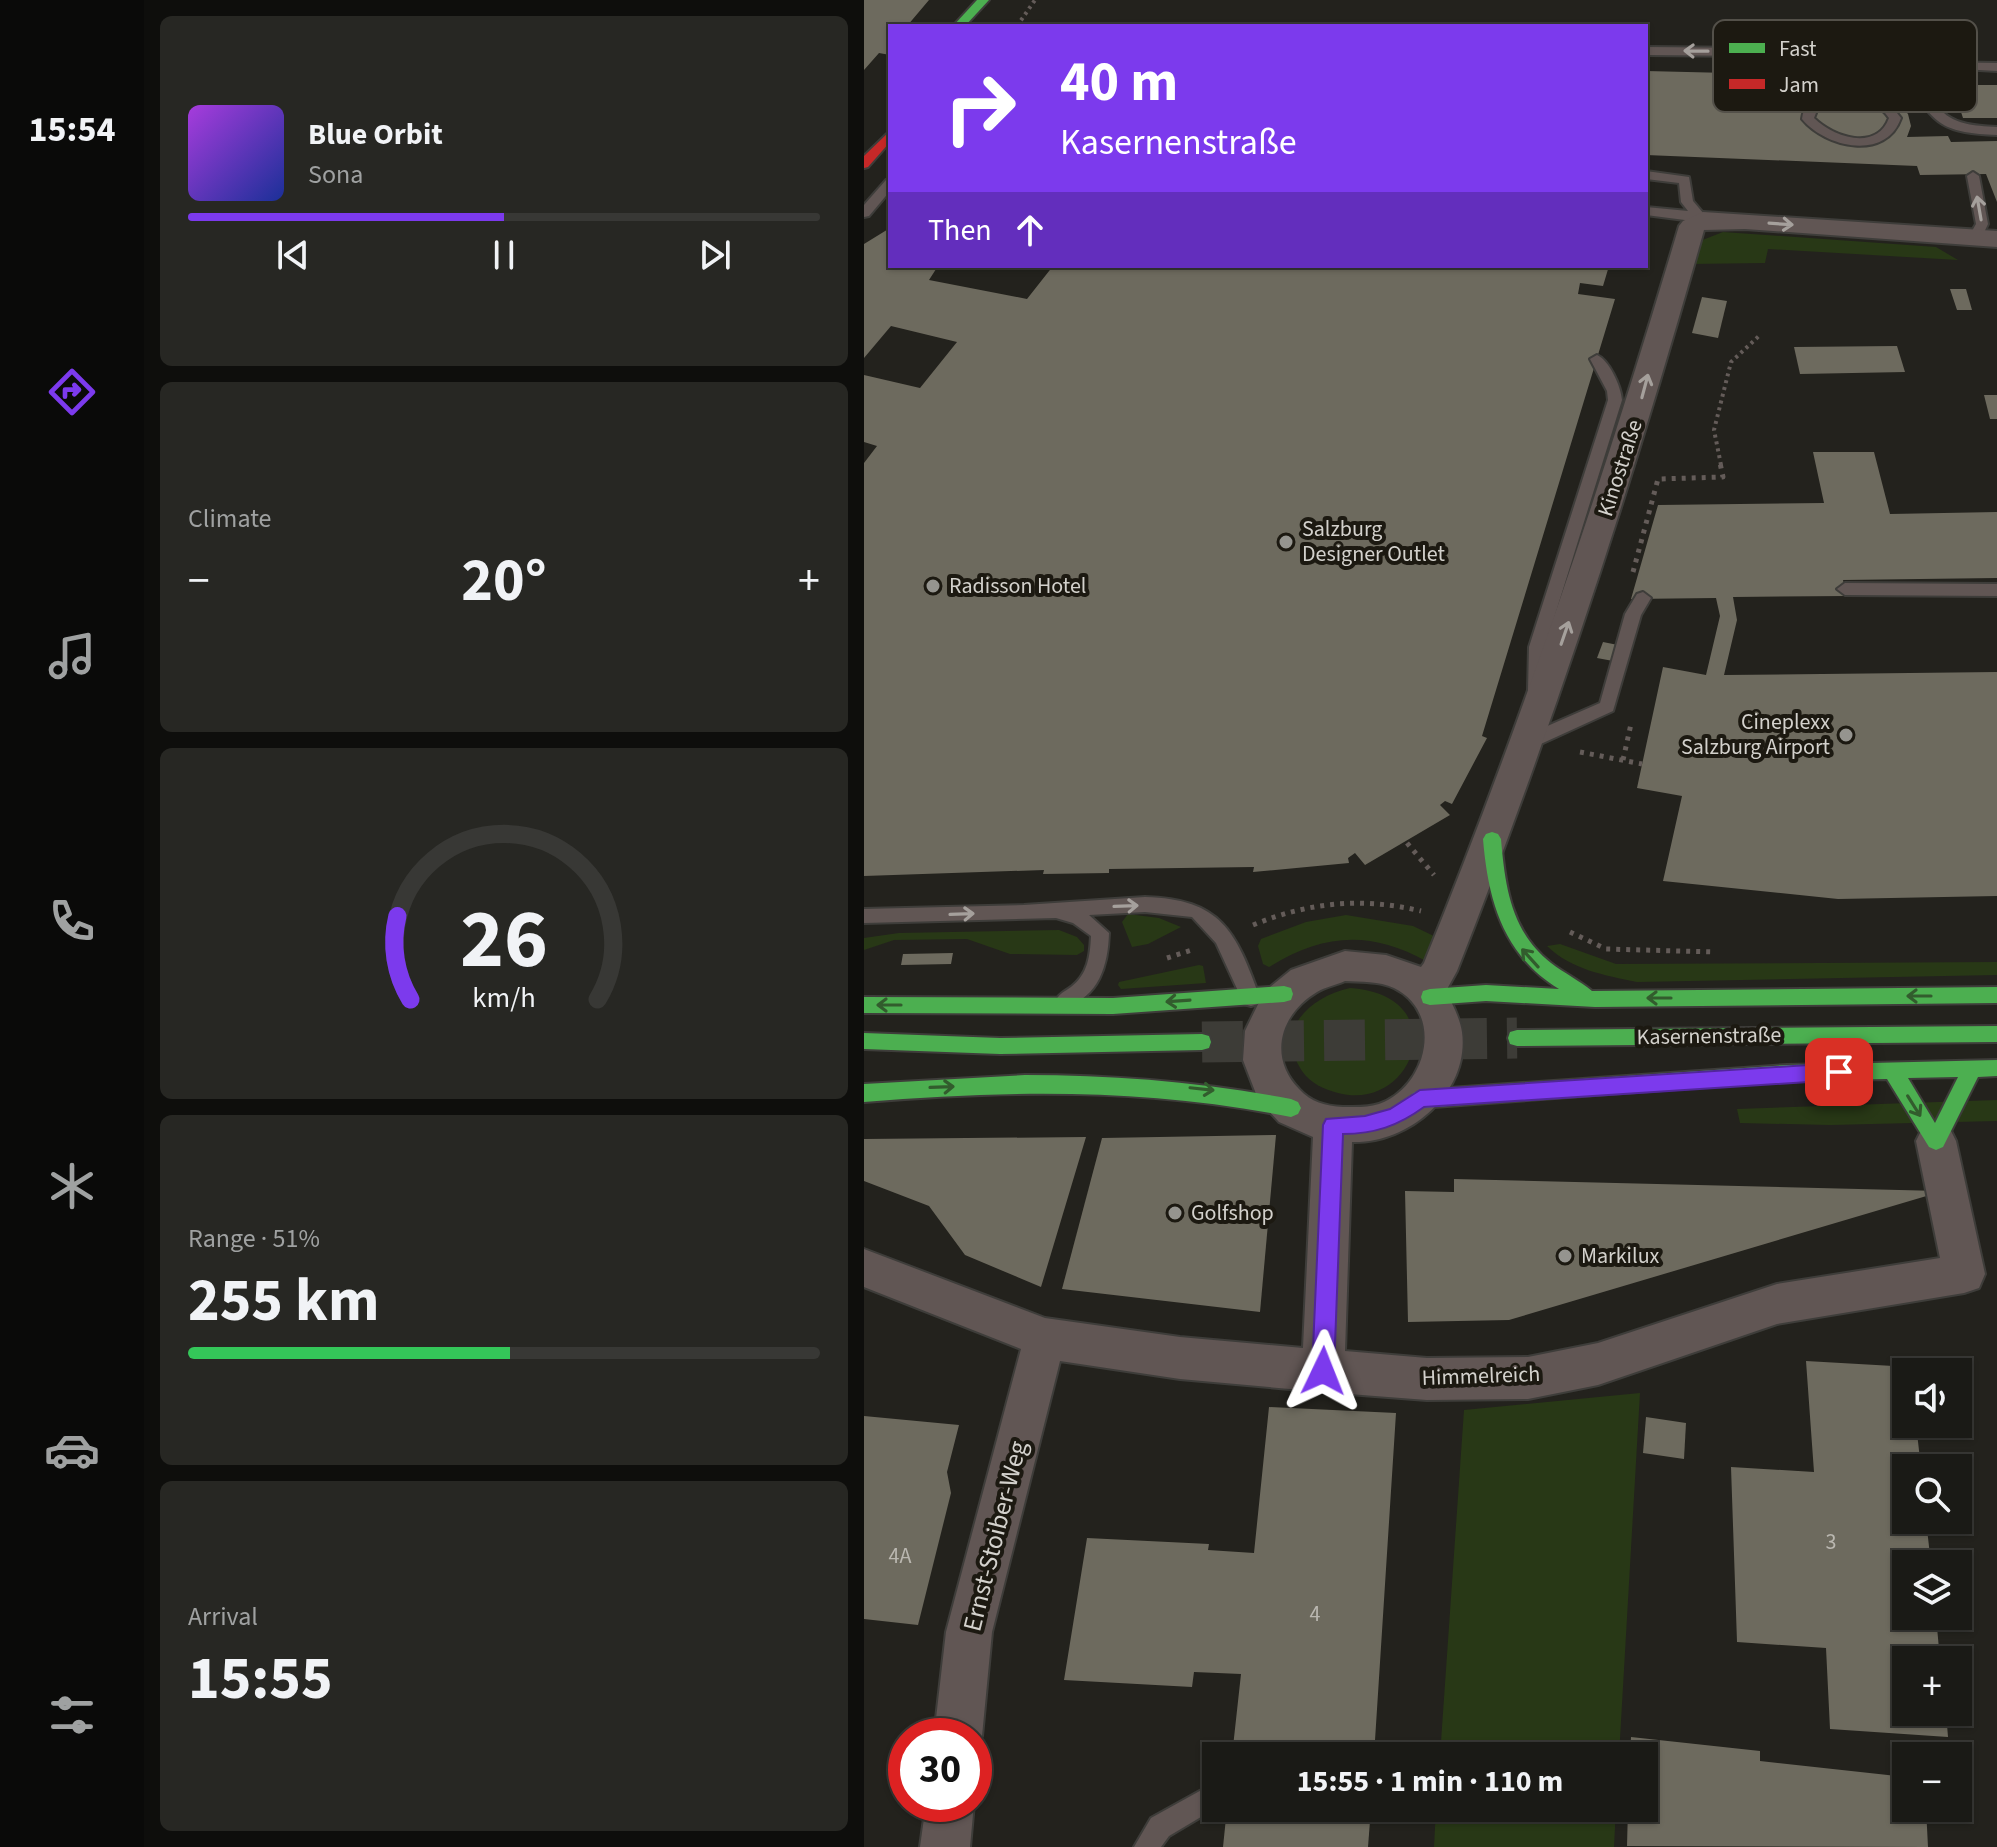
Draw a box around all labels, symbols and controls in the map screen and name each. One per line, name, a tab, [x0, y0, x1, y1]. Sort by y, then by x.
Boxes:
legend	[1713, 20, 1977, 112]
text: Fast	[1779, 33, 1817, 65]
text: 40 m	[1060, 43, 1178, 122]
one-way arrow	[1683, 43, 1710, 59]
icon: right	[928, 56, 1032, 160]
text: Jam	[1779, 69, 1819, 101]
text: 15:54	[29, 104, 115, 155]
text: Blue Orbit	[308, 113, 443, 156]
text: Kasernenstraße	[1060, 117, 1297, 168]
text: Sona	[308, 156, 363, 193]
one-way arrow	[1971, 196, 1986, 221]
icon: ahead	[1008, 208, 1052, 252]
text: Then	[928, 209, 992, 252]
one-way arrow	[1767, 217, 1794, 232]
icon: previous	[271, 233, 315, 277]
icon: pause	[482, 233, 526, 277]
icon: next	[693, 233, 737, 277]
icon: directions	[44, 364, 100, 420]
one-way arrow	[1639, 374, 1654, 400]
street label: Kinostraße	[1589, 415, 1651, 521]
text: Climate	[188, 500, 272, 537]
place label: Salzburg Designer Outlet	[1302, 513, 1445, 570]
marker: Salzburg Designer Outlet	[1277, 533, 1295, 551]
text: 20°	[461, 539, 547, 624]
text: −	[188, 550, 210, 613]
text: +	[798, 550, 820, 613]
place label: Radisson Hotel	[949, 570, 1087, 602]
marker: Radisson Hotel	[924, 577, 942, 595]
one-way arrow	[1558, 621, 1573, 646]
icon: music	[44, 628, 100, 684]
place label: Cineplexx Salzburg Airport	[1681, 706, 1831, 763]
marker: Cineplexx Salzburg Airport	[1837, 726, 1855, 744]
text: 26	[460, 880, 548, 998]
icon: phone	[44, 893, 100, 949]
one-way arrow	[1112, 899, 1139, 914]
one-way arrow	[948, 906, 975, 921]
one-way arrow	[1521, 948, 1539, 968]
text: km/h	[472, 978, 536, 1018]
one-way arrow	[1906, 988, 1933, 1004]
one-way arrow	[1646, 990, 1673, 1006]
one-way arrow	[1165, 994, 1192, 1009]
one-way arrow	[876, 998, 903, 1013]
street label: Kasernenstraße	[1636, 1019, 1782, 1053]
pin	[1805, 1038, 1873, 1106]
icon: arrive	[1817, 1050, 1861, 1094]
one-way arrow	[928, 1080, 955, 1095]
one-way arrow	[1188, 1081, 1214, 1096]
one-way arrow	[1906, 1094, 1922, 1117]
icon: climate	[44, 1158, 100, 1214]
place label: Golfshop	[1191, 1197, 1274, 1229]
marker: Golfshop	[1166, 1204, 1184, 1222]
text: Range · 51%	[188, 1220, 320, 1257]
place label: Markilux	[1581, 1240, 1660, 1272]
marker: Markilux	[1556, 1247, 1574, 1265]
text: 255 km	[188, 1259, 379, 1344]
position arrow	[1281, 1329, 1365, 1413]
street label: Himmelreich	[1421, 1358, 1541, 1394]
map controls	[1892, 1358, 1972, 1822]
button: sound	[1892, 1358, 1972, 1438]
icon: car	[44, 1422, 100, 1478]
street label: Ernst-Stoiber-Weg	[953, 1437, 1037, 1635]
button: search	[1892, 1454, 1972, 1534]
house number: 3	[1826, 1526, 1836, 1558]
house number: 4A	[889, 1540, 911, 1572]
button: layers	[1892, 1550, 1972, 1630]
text: Arrival	[188, 1598, 258, 1635]
house number: 4	[1310, 1598, 1321, 1630]
text: 15:55	[188, 1637, 333, 1722]
button: +	[1892, 1646, 1972, 1726]
icon: filters	[44, 1687, 100, 1743]
speed limit sign: 30	[888, 1718, 992, 1822]
button: −	[1892, 1742, 1972, 1822]
text: 15:55 · 1 min · 110 m	[1297, 1760, 1563, 1803]

